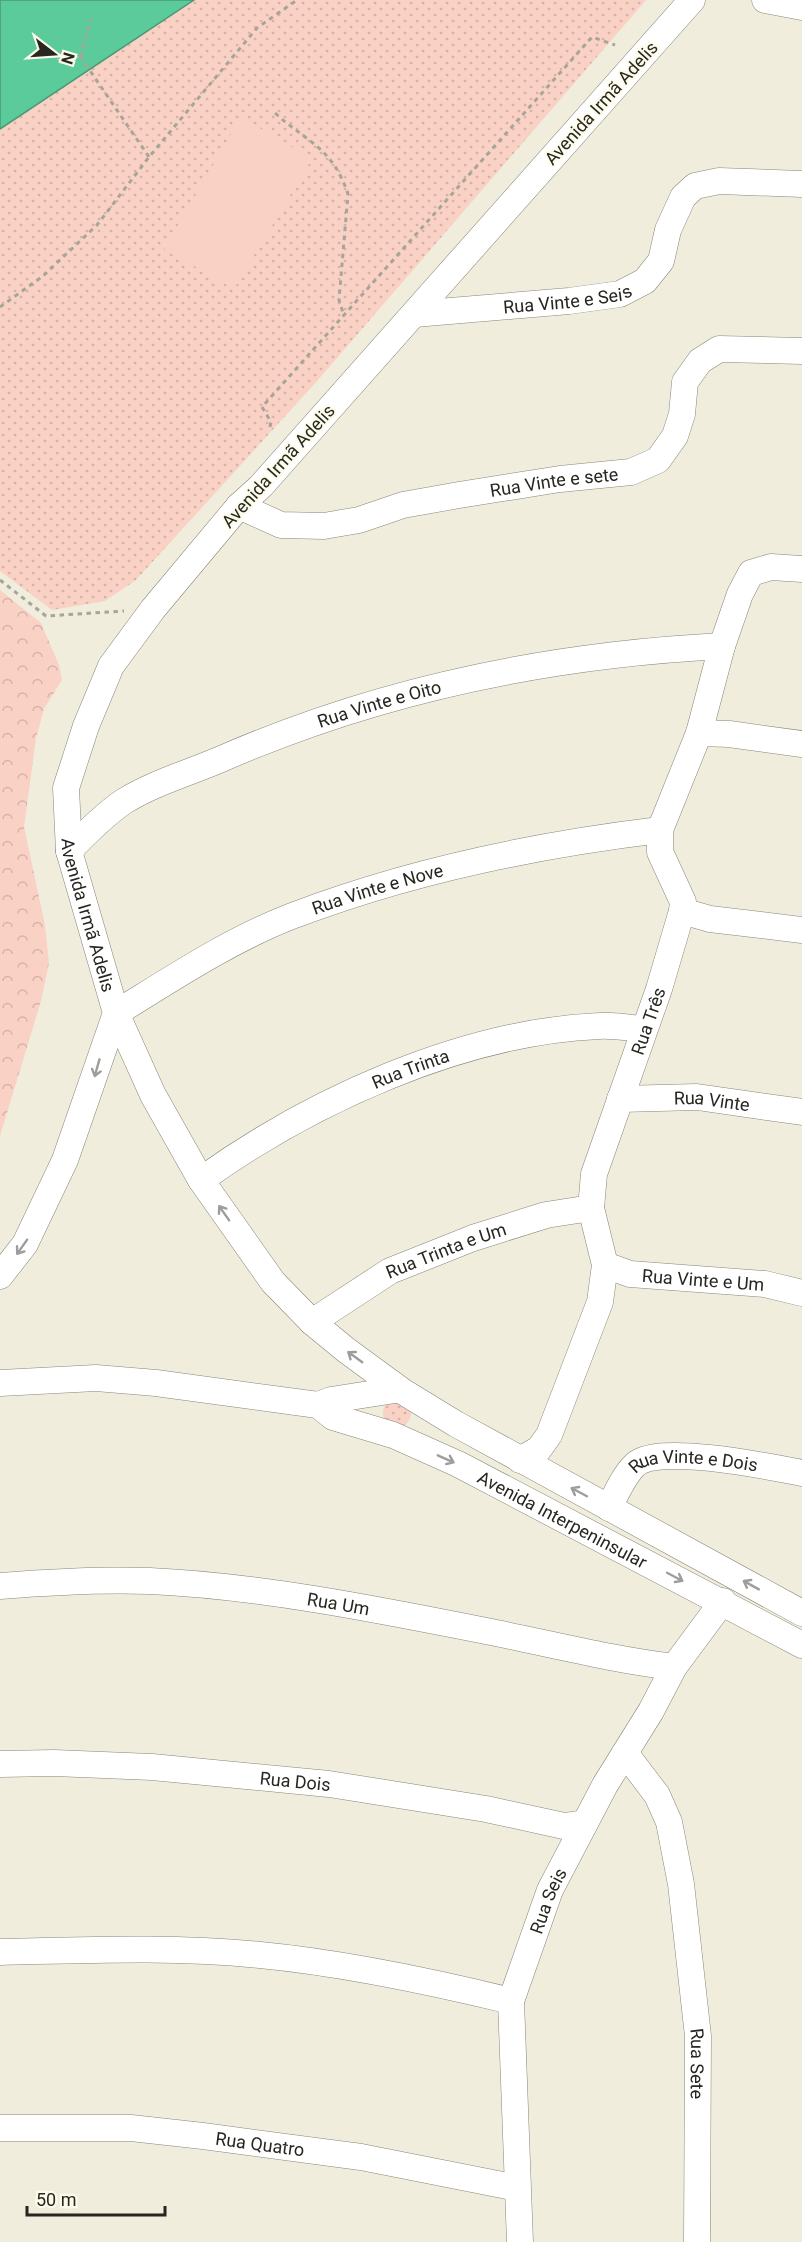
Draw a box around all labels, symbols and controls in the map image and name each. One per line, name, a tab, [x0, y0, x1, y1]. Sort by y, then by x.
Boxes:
north arrow	[24, 24, 84, 84]
street label: Avenida Irmã Adelis	[540, 37, 662, 169]
text: N	[57, 50, 79, 66]
street label: Rua Vinte e Seis	[502, 279, 635, 317]
street label: Avenida Irmã Adelis	[217, 400, 339, 532]
street label: Rua Vinte e sete	[488, 463, 619, 500]
street label: Rua Vinte e Oito	[314, 676, 443, 731]
street label: Avenida Irmã Adelis	[58, 838, 120, 994]
street label: Rua Vinte e Nove	[309, 859, 445, 918]
street label: Rua Três	[626, 985, 669, 1057]
street label: Rua Trinta	[368, 1044, 452, 1093]
one-way arrow	[91, 1058, 102, 1077]
street label: Rua Vinte	[673, 1086, 751, 1115]
one-way arrow	[218, 1206, 231, 1222]
street label: Rua Trinta e Um	[383, 1218, 509, 1282]
one-way arrow	[16, 1239, 28, 1255]
street label: Rua Vinte e Um	[641, 1264, 765, 1294]
one-way arrow	[347, 1350, 363, 1363]
street label: Rua Vinte e Dois	[624, 1445, 760, 1477]
one-way arrow	[437, 1454, 455, 1465]
street label: Avenida Interpeninsular	[474, 1466, 651, 1572]
one-way arrow	[571, 1486, 589, 1497]
one-way arrow	[666, 1572, 684, 1584]
one-way arrow	[742, 1579, 760, 1590]
street label: Rua Um	[306, 1588, 371, 1619]
street label: Rua Dois	[259, 1767, 332, 1795]
street label: Rua Seis	[525, 1864, 570, 1936]
street label: Rua Sete	[687, 2027, 709, 2099]
street label: Rua Quatro	[214, 2127, 306, 2160]
scale bar	[27, 2179, 165, 2217]
text: 50 m	[36, 2189, 76, 2210]

